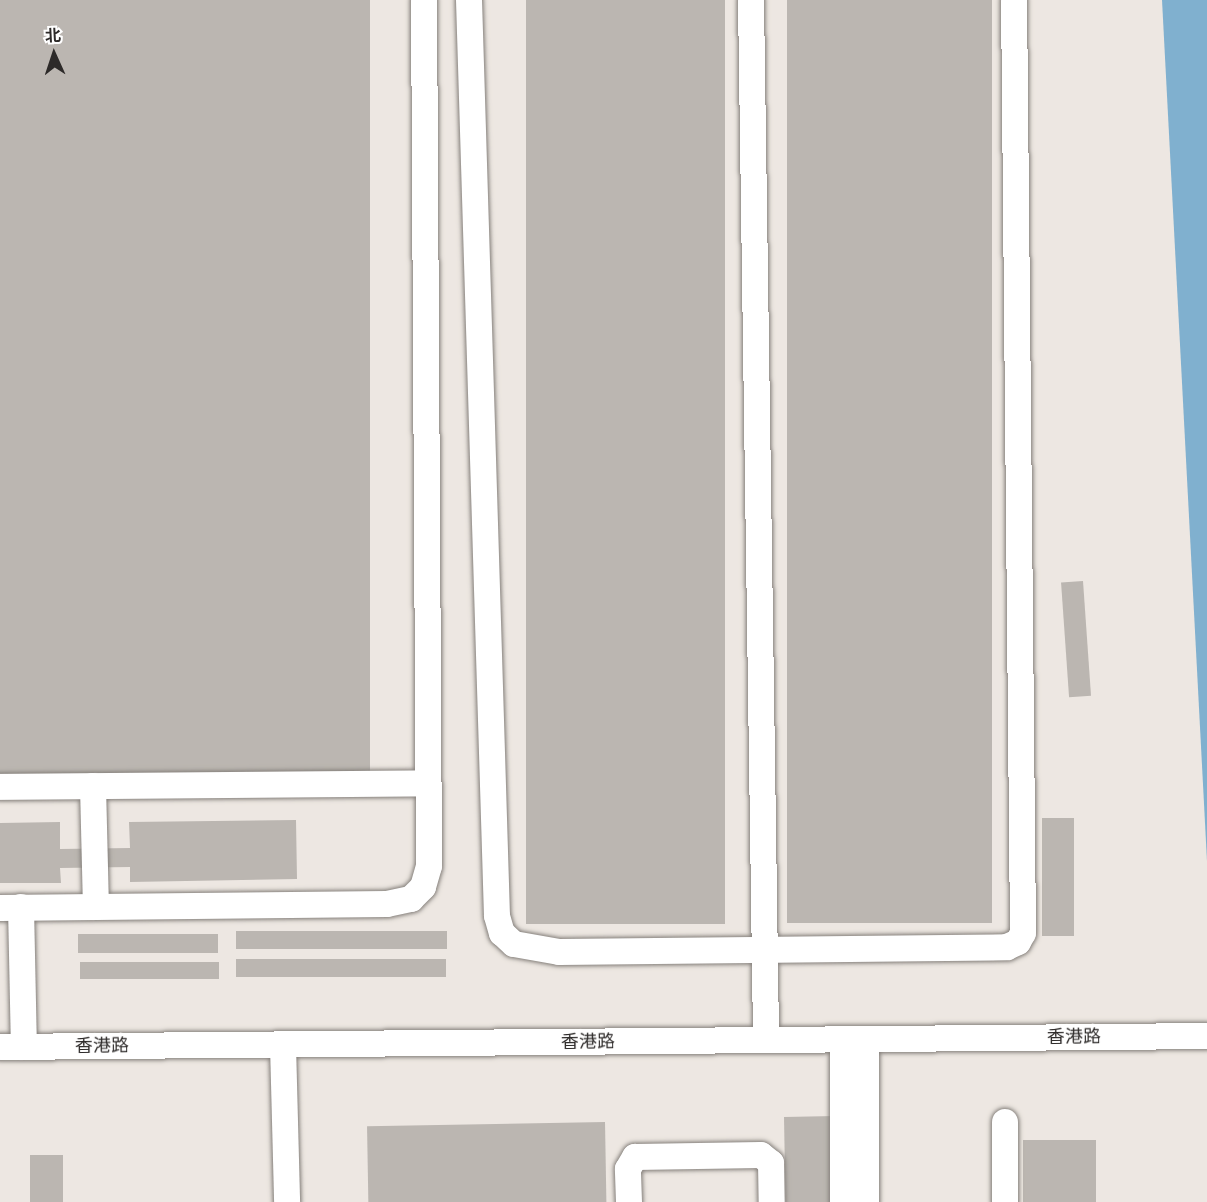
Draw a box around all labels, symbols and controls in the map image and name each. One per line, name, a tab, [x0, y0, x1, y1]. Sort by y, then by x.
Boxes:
north arrow	[24, 24, 84, 84]
text: 北	[45, 26, 62, 45]
street label: 香港路	[1047, 1026, 1101, 1048]
street label: 香港路	[561, 1031, 615, 1053]
street label: 香港路	[75, 1035, 129, 1057]

